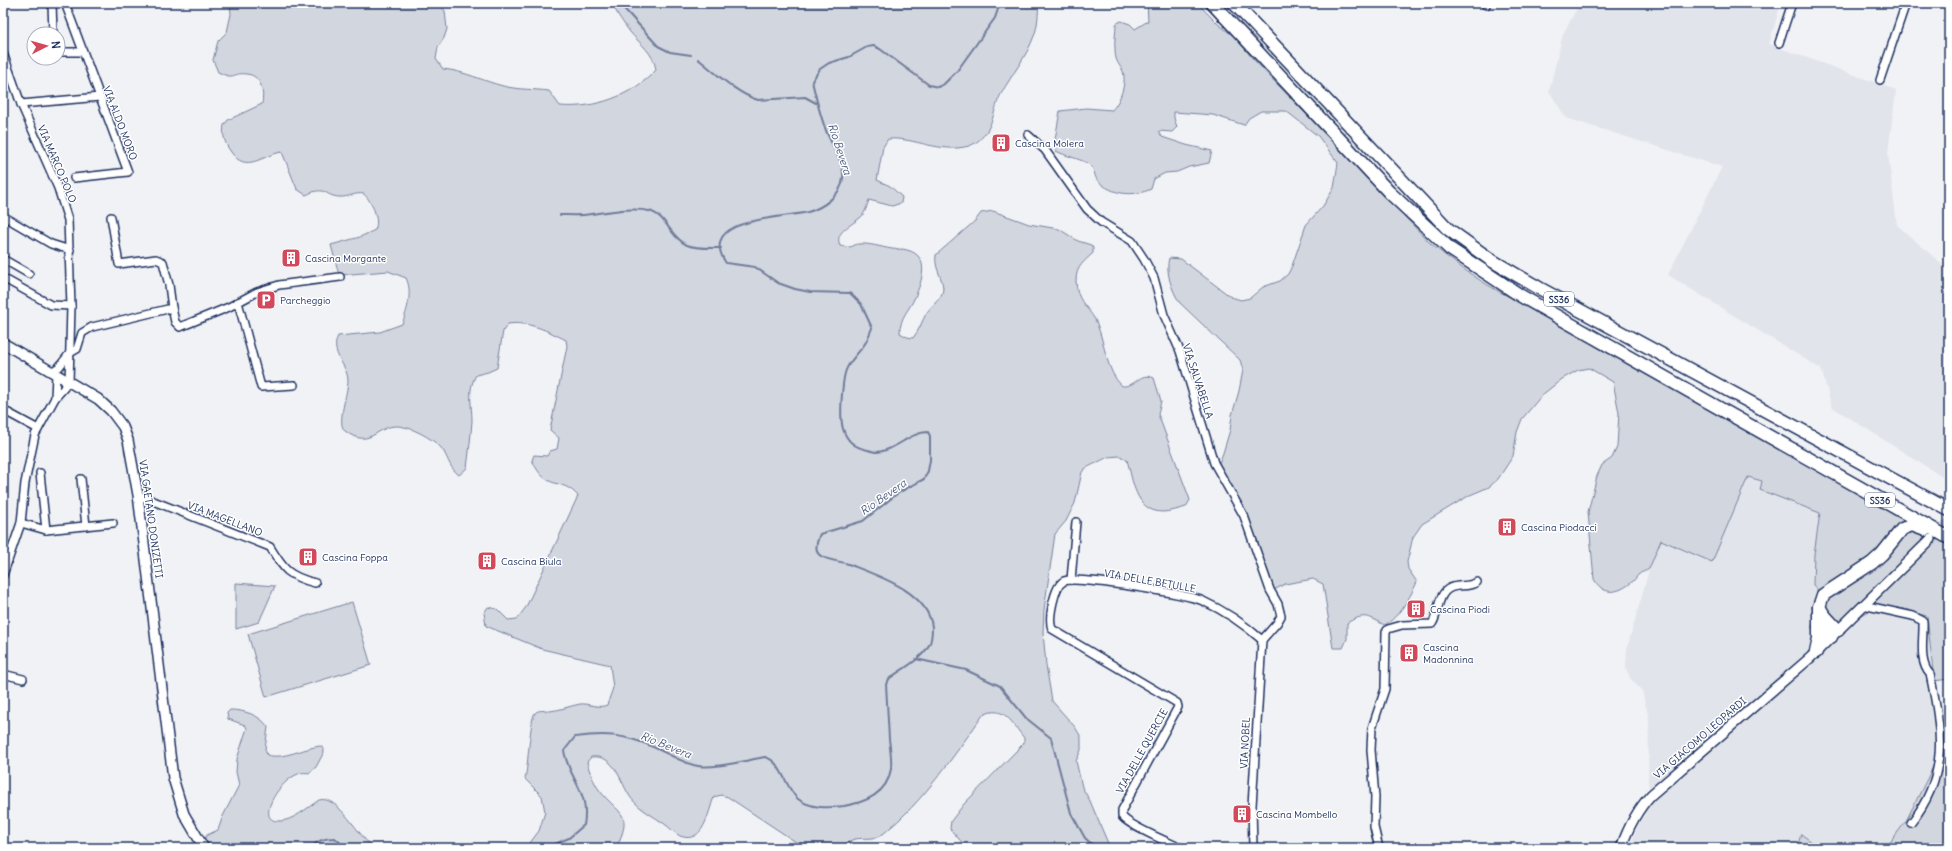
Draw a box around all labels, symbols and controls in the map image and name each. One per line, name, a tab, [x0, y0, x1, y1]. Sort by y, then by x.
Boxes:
north arrow	[26, 26, 66, 66]
text: N	[49, 40, 63, 49]
street label: VIA ALDO MORO	[100, 84, 140, 162]
water label: Rio Bevera	[825, 121, 855, 177]
street label: VIA MARCO POLO	[35, 123, 79, 205]
building icon: Cascina Molera	[990, 132, 1012, 154]
place label: Cascina Molera	[1015, 137, 1084, 150]
building icon: Cascina Morgante	[280, 247, 302, 269]
place label: Cascina Morgante	[305, 252, 386, 265]
parking icon: Parcheggio	[255, 289, 277, 311]
road number: SS36	[1544, 292, 1574, 306]
place label: Parcheggio	[280, 294, 331, 307]
street label: VIA SALVABELLA	[1180, 342, 1216, 421]
street label: VIA GAETANO DONIZETTI	[136, 459, 166, 579]
water label: Rio Bevera	[857, 476, 909, 518]
road number: SS36	[1865, 493, 1895, 507]
street label: VIA MAGELLANO	[186, 499, 264, 539]
building icon: Cascina Piodacci	[1496, 516, 1518, 538]
place label: Cascina Piodacci	[1521, 521, 1597, 534]
building icon: Cascina Foppa	[297, 546, 319, 568]
building icon: Cascina Biula	[476, 550, 498, 572]
place label: Cascina Foppa	[322, 551, 388, 564]
place label: Cascina Biula	[501, 555, 562, 568]
street label: VIA DELLE BETULLE	[1103, 567, 1197, 595]
building icon: Cascina Piodi	[1405, 598, 1427, 620]
place label: Cascina Piodi	[1430, 603, 1490, 616]
place label: Cascina Madonnina	[1423, 641, 1474, 666]
building icon: Cascina Madonnina	[1398, 642, 1420, 664]
street label: VIA GIACOMO LEOPARDI	[1651, 694, 1749, 782]
street label: VIA DELLE QUERCIE	[1113, 706, 1171, 796]
street label: VIA NOBEL	[1237, 716, 1253, 769]
water label: Rio Bevera	[639, 729, 694, 762]
building icon: Cascina Mombello	[1231, 803, 1253, 825]
place label: Cascina Mombello	[1256, 808, 1338, 821]

